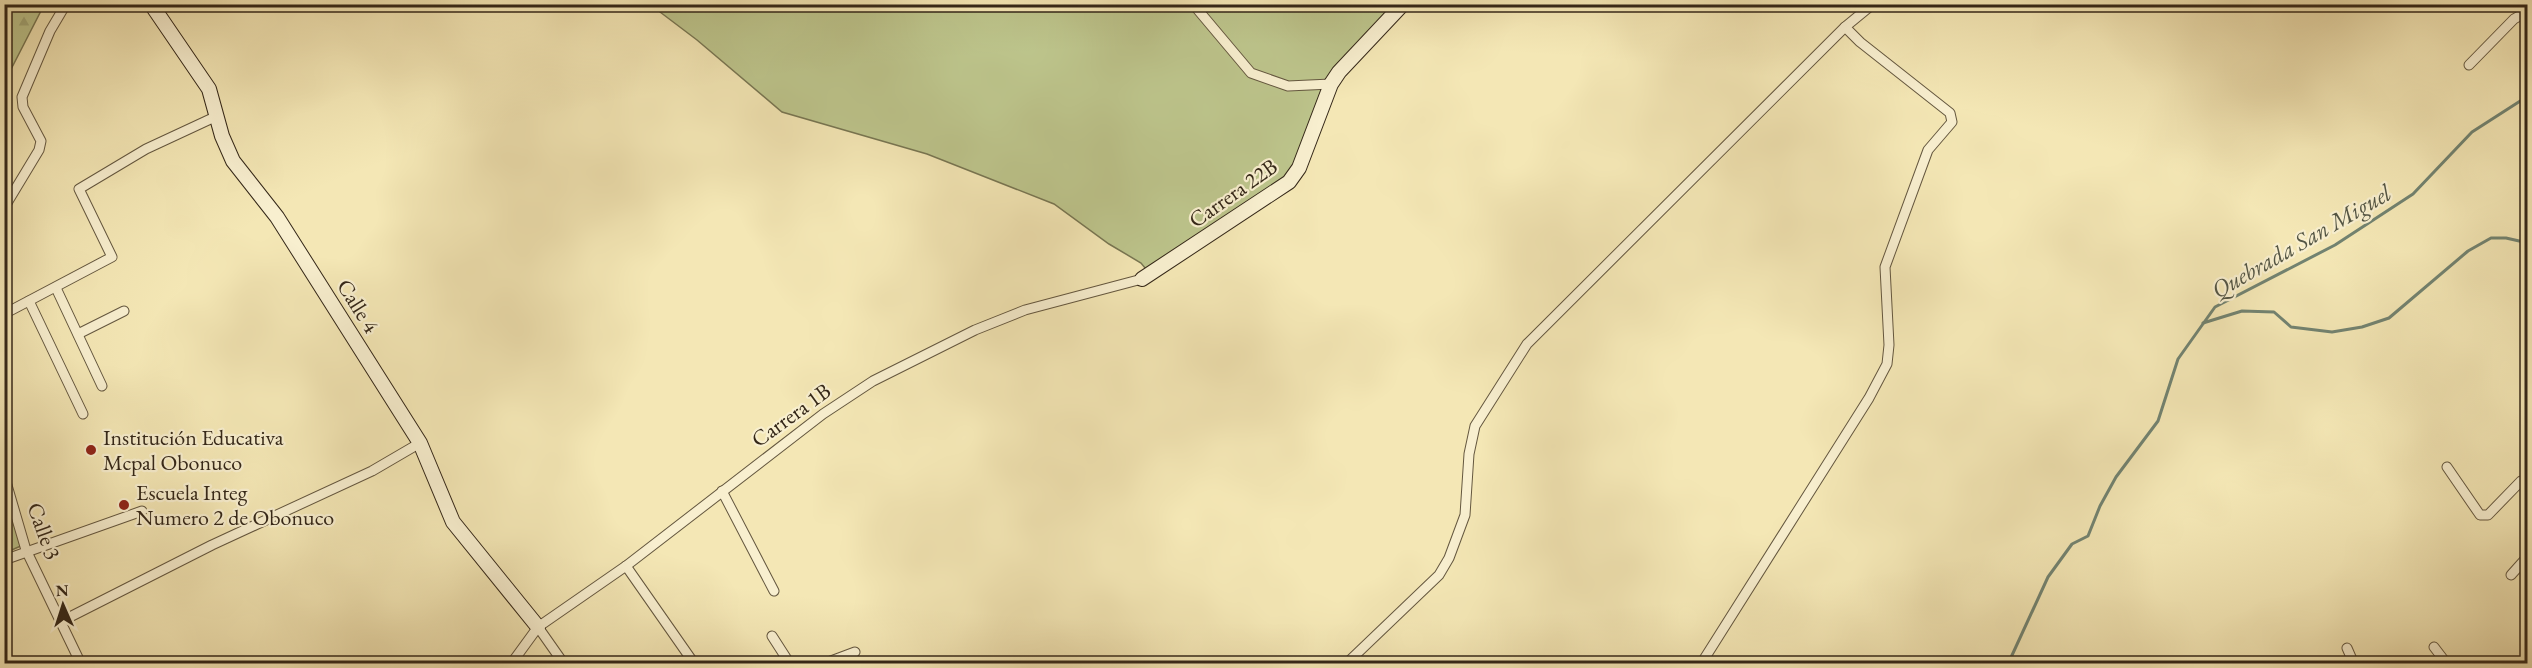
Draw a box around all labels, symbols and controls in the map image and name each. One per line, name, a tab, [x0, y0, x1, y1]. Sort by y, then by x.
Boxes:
street label: Carrera 22B	[1183, 152, 1283, 234]
water label: Quebrada San Miguel	[2206, 176, 2397, 305]
street label: Calle 4	[330, 274, 386, 339]
street label: Carrera 1B	[745, 376, 837, 454]
place label: Institución Educativa Mcpal Obonuco	[103, 423, 284, 477]
marker: Institución Educativa Mcpal Obonuco	[84, 443, 98, 457]
place label: Escuela Integ Numero 2 de Obonuco	[136, 478, 334, 532]
marker: Escuela Integ Numero 2 de Obonuco	[117, 498, 131, 512]
street label: Calle 3	[20, 499, 68, 563]
north arrow	[33, 575, 93, 635]
text: N	[55, 580, 69, 601]

